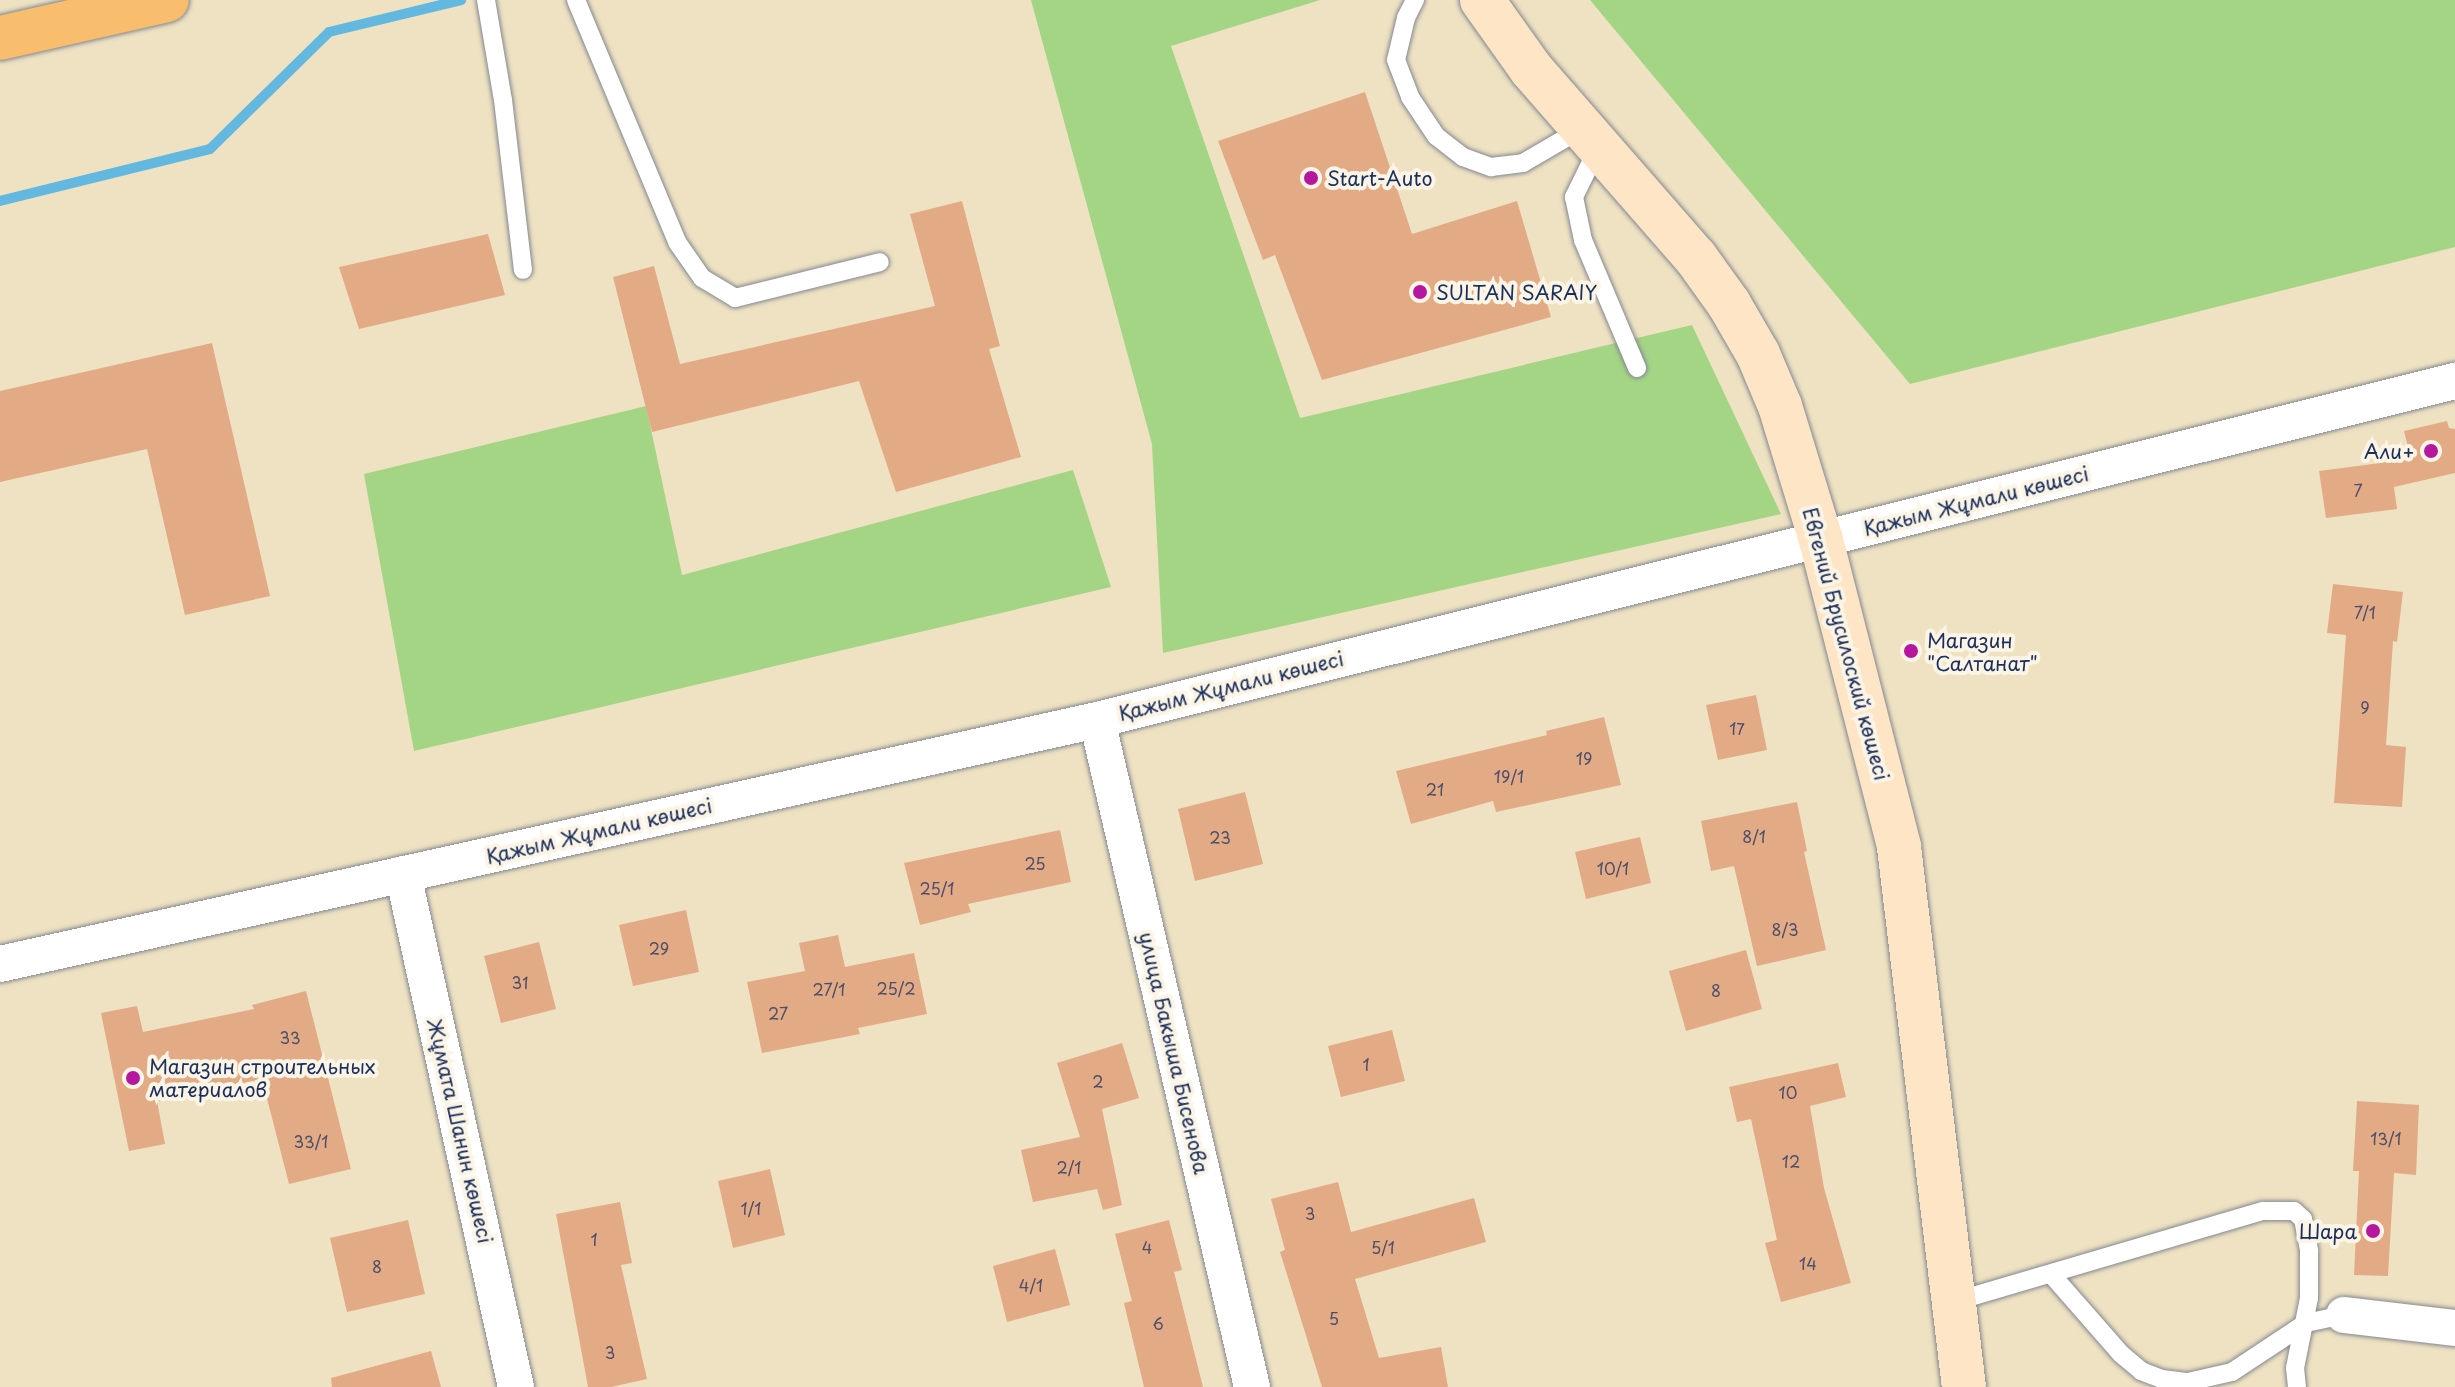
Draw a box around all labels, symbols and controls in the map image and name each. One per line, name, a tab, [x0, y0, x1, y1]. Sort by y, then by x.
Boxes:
place label: Start-Auto	[1327, 166, 1433, 190]
marker: Start-Auto	[1302, 169, 1320, 187]
place label: SULTAN SARAIY	[1436, 280, 1596, 304]
marker: SULTAN SARAIY	[1411, 283, 1429, 301]
place label: Али+	[2364, 439, 2415, 463]
marker: Али+	[2422, 442, 2440, 460]
street label: Қажым Жұмали көшесі	[1859, 461, 2093, 541]
house number: 7	[2353, 480, 2363, 500]
street label: Евгений Брусилоский көшесі	[1798, 504, 1894, 784]
house number: 7/1	[2354, 602, 2376, 622]
place label: Магазин "Салтанат"	[1927, 628, 2038, 675]
marker: Магазин "Салтанат"	[1902, 642, 1920, 660]
street label: Қажым Жұмали көшесі	[1114, 646, 1348, 726]
house number: 9	[2360, 697, 2370, 717]
house number: 17	[1729, 718, 1745, 738]
house number: 19	[1576, 748, 1592, 768]
house number: 19/1	[1494, 766, 1524, 786]
house number: 21	[1426, 779, 1444, 799]
street label: Қажым Жұмали көшесі	[482, 793, 716, 869]
house number: 8/1	[1742, 826, 1766, 846]
house number: 23	[1209, 827, 1231, 847]
house number: 25	[1024, 853, 1046, 873]
house number: 10/1	[1597, 858, 1629, 878]
house number: 25/1	[920, 878, 954, 898]
house number: 8/3	[1771, 919, 1799, 939]
street label: улица Бакыша Бисенова	[1134, 930, 1214, 1176]
house number: 29	[649, 938, 669, 958]
house number: 31	[512, 972, 528, 992]
house number: 25/2	[877, 978, 915, 998]
house number: 27/1	[813, 979, 845, 999]
house number: 8	[1711, 980, 1721, 1000]
house number: 27	[768, 1003, 788, 1023]
street label: Жұмата Шанин көшесі	[422, 1015, 498, 1247]
house number: 33	[279, 1027, 301, 1047]
place label: Магазин строительных материалов	[149, 1054, 376, 1101]
house number: 1	[1362, 1054, 1370, 1074]
marker: Магазин строительных материалов	[124, 1069, 142, 1087]
house number: 2	[1092, 1071, 1104, 1091]
house number: 10	[1779, 1082, 1797, 1102]
house number: 13/1	[2370, 1128, 2402, 1148]
house number: 33/1	[294, 1131, 328, 1151]
house number: 12	[1782, 1151, 1800, 1171]
house number: 2/1	[1056, 1157, 1082, 1177]
house number: 1/1	[741, 1198, 761, 1218]
house number: 3	[1305, 1203, 1315, 1223]
place label: Шара	[2299, 1219, 2357, 1243]
marker: Шара	[2364, 1222, 2382, 1240]
house number: 1	[590, 1229, 598, 1249]
house number: 4	[1142, 1237, 1152, 1257]
house number: 5/1	[1371, 1237, 1395, 1257]
house number: 14	[1799, 1253, 1817, 1273]
house number: 8	[372, 1256, 382, 1276]
house number: 4/1	[1019, 1275, 1043, 1295]
house number: 5	[1329, 1308, 1339, 1328]
house number: 6	[1152, 1313, 1164, 1333]
house number: 3	[605, 1342, 615, 1362]

